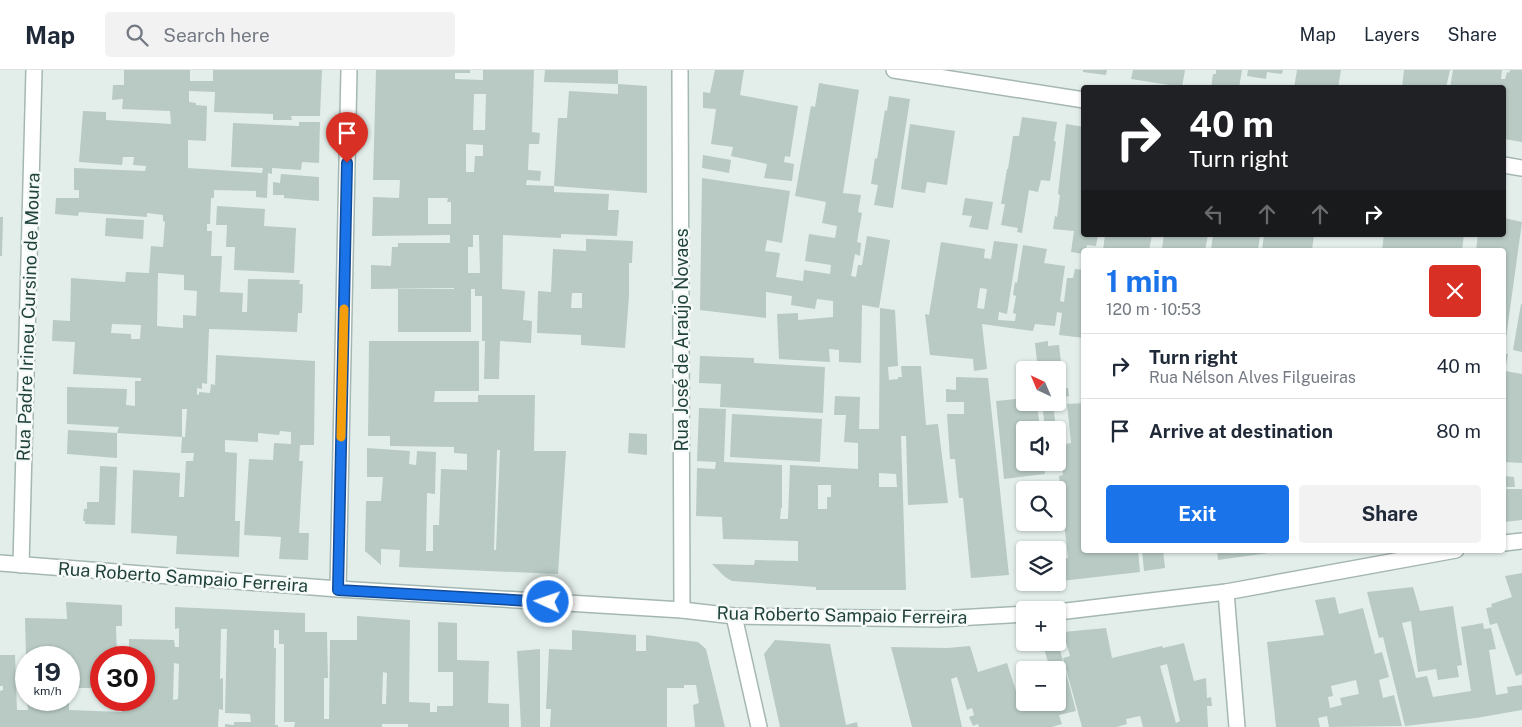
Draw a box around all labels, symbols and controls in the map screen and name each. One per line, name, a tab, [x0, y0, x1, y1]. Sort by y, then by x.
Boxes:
search box	[105, 12, 455, 57]
text: Map	[25, 21, 75, 49]
icon: search	[123, 21, 151, 49]
text: Search here	[163, 24, 270, 46]
text: Map	[1300, 24, 1336, 45]
text: Layers	[1364, 24, 1420, 45]
text: Share	[1448, 24, 1497, 45]
text: 40 m	[1189, 104, 1274, 145]
icon: right	[1106, 105, 1171, 170]
pin	[326, 112, 368, 163]
icon: arrive	[333, 119, 361, 147]
text: Turn right	[1189, 146, 1289, 172]
street label: Rua Padre Irineu Cursino de Moura	[12, 172, 44, 462]
icon: left	[1200, 200, 1228, 228]
icon: ahead	[1253, 200, 1281, 228]
icon: ahead	[1306, 200, 1334, 228]
icon: right	[1359, 200, 1387, 228]
street label: Rua José de Araújo Novaes	[671, 228, 692, 452]
text: 1 min	[1106, 263, 1178, 299]
button: close	[1429, 265, 1481, 317]
text: 120 m · 10:53	[1106, 300, 1201, 319]
text: Turn right	[1149, 346, 1238, 368]
icon: right	[1106, 352, 1134, 380]
text: 40 m	[1436, 355, 1481, 377]
north arrow	[1016, 361, 1066, 411]
map controls	[1016, 361, 1066, 711]
text: Rua Nélson Alves Filgueiras	[1149, 368, 1356, 387]
icon: arrive	[1106, 417, 1134, 445]
text: Arrive at destination	[1149, 420, 1333, 442]
text: 80 m	[1436, 420, 1481, 442]
button: sound	[1016, 421, 1066, 471]
button: search	[1016, 481, 1066, 531]
button: Exit	[1106, 485, 1289, 543]
button: Share	[1299, 485, 1481, 543]
button: layers	[1016, 541, 1066, 591]
street label: Rua Roberto Sampaio Ferreira	[57, 558, 309, 596]
position arrow	[521, 575, 573, 627]
button: +	[1016, 601, 1066, 651]
street label: Rua Roberto Sampaio Ferreira	[716, 602, 968, 628]
speed limit sign: 30	[90, 646, 155, 711]
text: 19	[34, 657, 61, 687]
button: −	[1016, 661, 1066, 711]
text: km/h	[33, 684, 62, 698]

